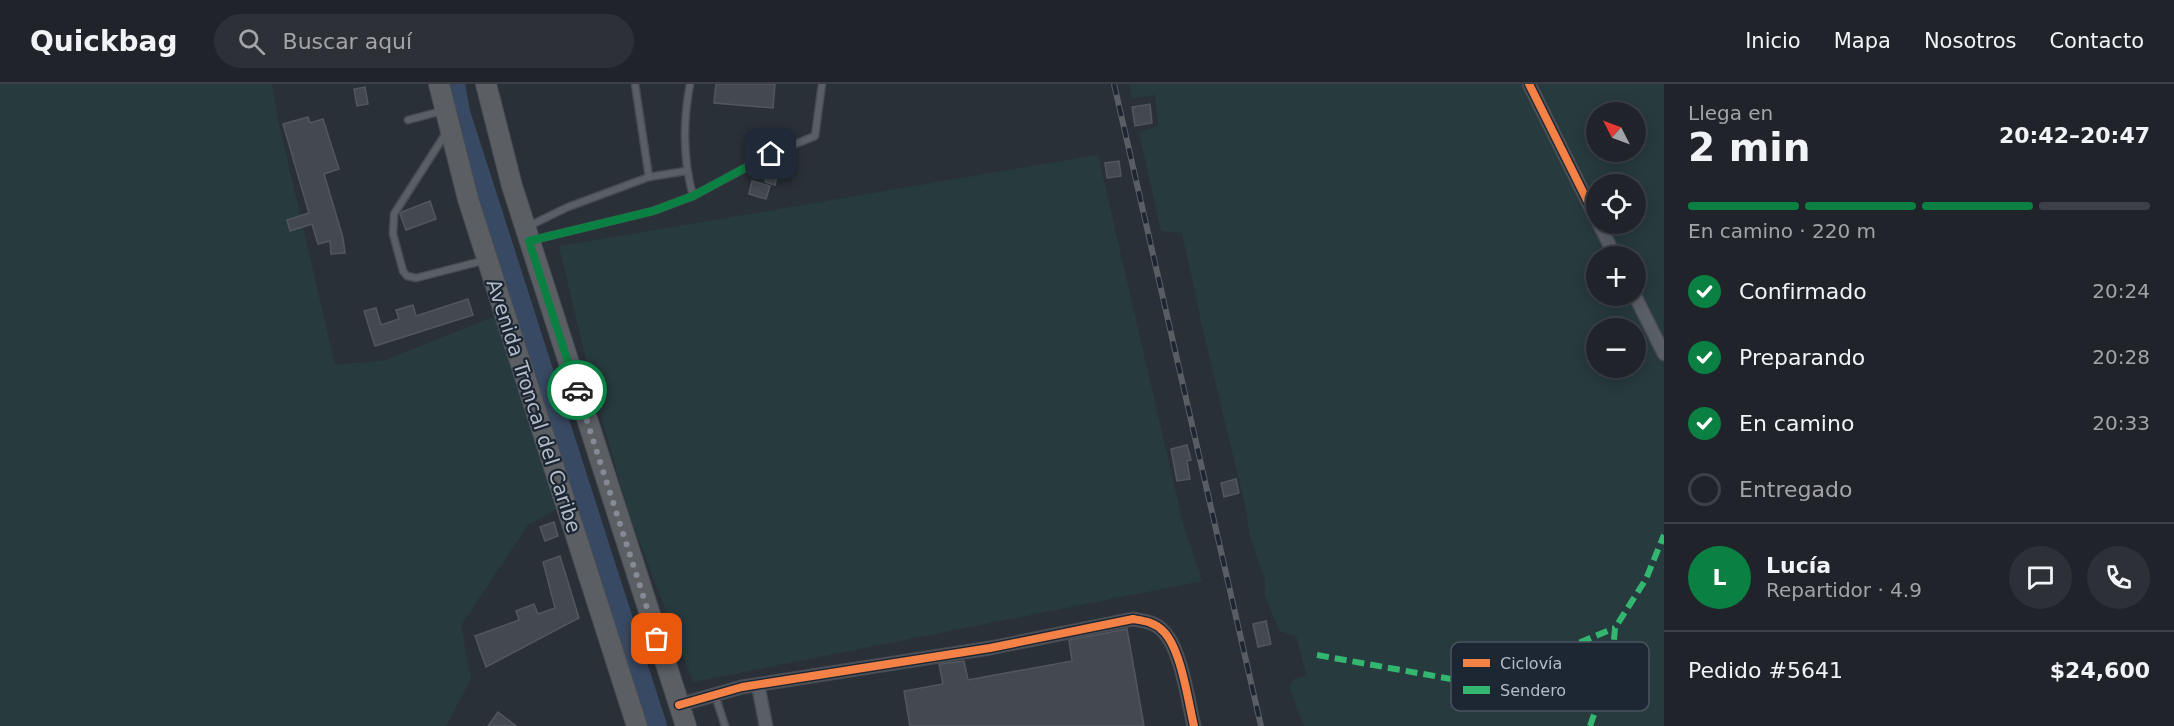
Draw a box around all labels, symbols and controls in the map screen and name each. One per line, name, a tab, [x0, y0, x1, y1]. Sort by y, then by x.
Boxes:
search box	[214, 14, 634, 68]
text: Quickbag	[30, 25, 178, 58]
icon: search	[235, 25, 268, 58]
text: Buscar aquí	[283, 29, 412, 54]
text: Inicio	[1745, 29, 1801, 53]
text: Mapa	[1834, 29, 1891, 53]
text: Nosotros	[1924, 29, 2016, 53]
text: Contacto	[2049, 29, 2144, 53]
text: Llega en	[1688, 101, 1773, 125]
north arrow	[1586, 102, 1646, 162]
map controls	[1586, 102, 1646, 378]
text: 20:42–20:47	[1999, 123, 2150, 148]
text: 2 min	[1688, 125, 1810, 170]
pin	[745, 128, 796, 179]
icon: home	[754, 137, 787, 170]
button: locate	[1586, 174, 1646, 234]
text: En camino · 220 m	[1688, 219, 1876, 243]
button: +	[1586, 246, 1646, 306]
icon: check	[1688, 275, 1721, 308]
street label: Avenida Troncal del Caribe	[482, 276, 586, 536]
text: Confirmado	[1739, 279, 1867, 304]
text: 20:24	[2092, 279, 2150, 303]
button: −	[1586, 318, 1646, 378]
icon: check	[1688, 341, 1721, 374]
text: Preparando	[1739, 345, 1865, 370]
text: 20:28	[2092, 345, 2150, 369]
courier	[547, 360, 607, 420]
icon: car	[561, 374, 594, 407]
icon: check	[1688, 407, 1721, 440]
text: En camino	[1739, 411, 1854, 436]
text: 20:33	[2092, 411, 2150, 435]
text: Entregado	[1739, 477, 1852, 502]
button: chat	[2009, 546, 2072, 609]
button: phone	[2087, 546, 2150, 609]
text: Lucía	[1766, 553, 1831, 578]
text: L	[1712, 565, 1727, 590]
text: Repartidor · 4.9	[1766, 578, 1922, 602]
pin	[631, 613, 682, 664]
icon: bag	[640, 622, 673, 655]
legend	[1451, 642, 1649, 711]
text: Ciclovía	[1500, 654, 1562, 673]
text: Pedido #5641	[1688, 658, 1843, 683]
text: $24,600	[2050, 658, 2150, 683]
text: Sendero	[1500, 681, 1566, 700]

